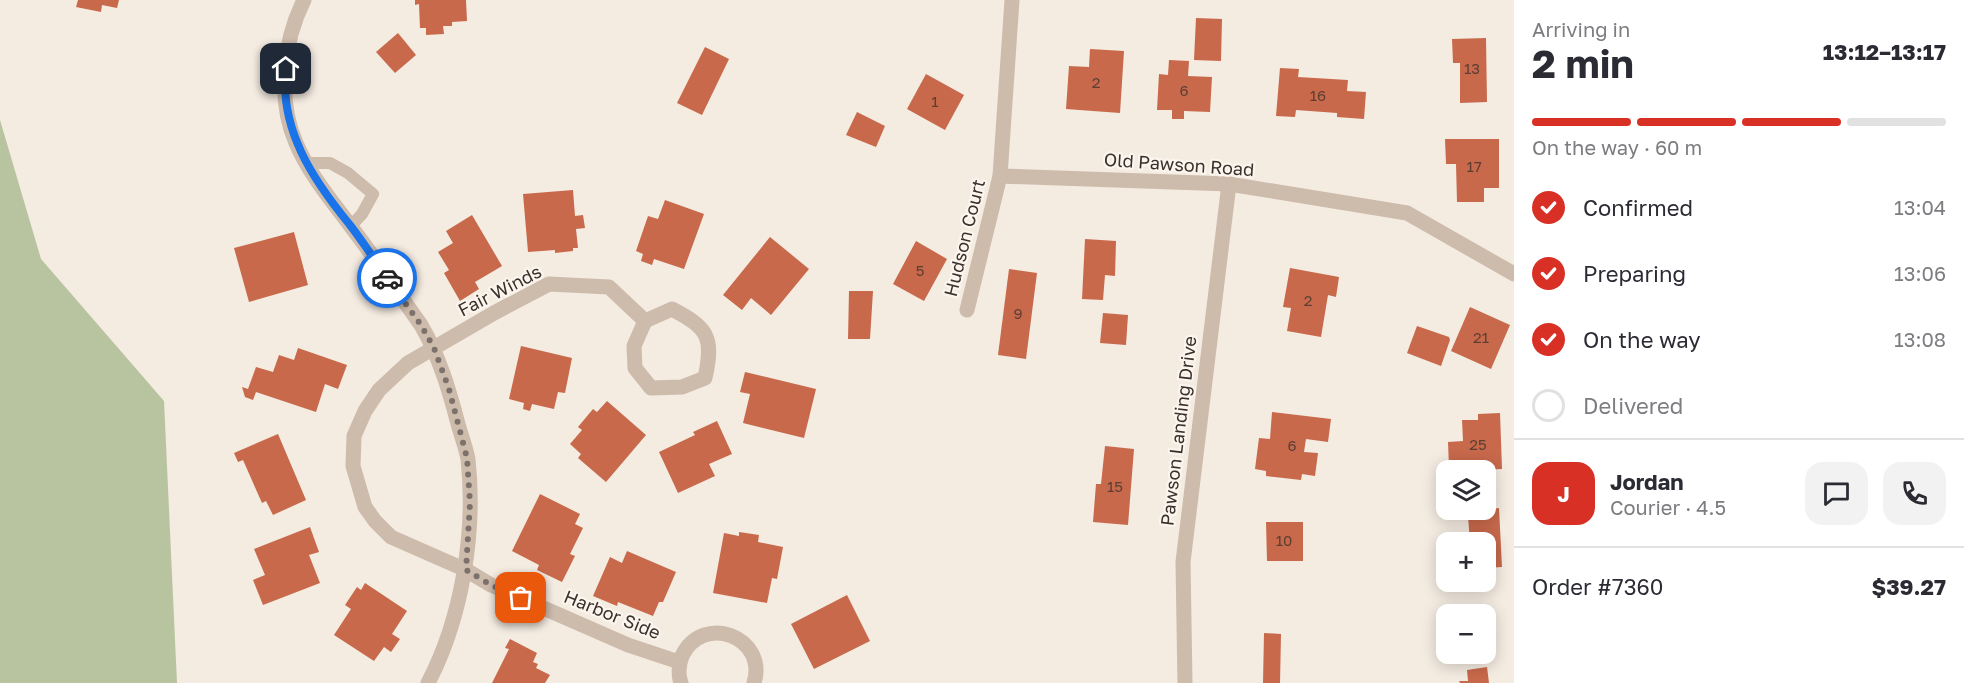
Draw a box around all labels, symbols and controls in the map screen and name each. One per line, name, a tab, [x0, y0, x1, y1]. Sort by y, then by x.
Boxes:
text: Arriving in	[1532, 17, 1630, 41]
text: 13:12–13:17	[1823, 38, 1946, 65]
text: 2 min	[1532, 40, 1634, 87]
pin	[260, 43, 311, 94]
icon: home	[269, 52, 302, 85]
house number: 13	[1464, 59, 1480, 77]
house number: 2	[1092, 73, 1100, 91]
house number: 6	[1179, 81, 1189, 99]
house number: 16	[1310, 86, 1326, 104]
house number: 1	[931, 92, 939, 110]
text: On the way · 60 m	[1532, 135, 1702, 159]
street label: Old Pawson Road	[1103, 148, 1255, 180]
house number: 17	[1466, 157, 1482, 175]
street label: Hudson Court	[939, 177, 989, 299]
icon: check	[1532, 191, 1565, 224]
text: Confirmed	[1583, 194, 1693, 221]
text: 13:04	[1894, 195, 1946, 219]
courier	[357, 248, 417, 308]
icon: check	[1532, 257, 1565, 290]
street label: Fair Winds	[454, 260, 545, 320]
text: Preparing	[1583, 260, 1686, 287]
house number: 5	[916, 261, 924, 279]
text: 13:06	[1894, 261, 1946, 285]
icon: car	[371, 262, 404, 295]
house number: 2	[1304, 291, 1312, 309]
house number: 9	[1013, 304, 1023, 322]
icon: check	[1532, 323, 1565, 356]
text: On the way	[1583, 326, 1701, 353]
text: 13:08	[1894, 327, 1946, 351]
house number: 21	[1473, 328, 1489, 346]
street label: Pawson Landing Drive	[1155, 335, 1201, 527]
text: Delivered	[1583, 392, 1683, 419]
house number: 25	[1469, 435, 1487, 453]
house number: 6	[1287, 436, 1297, 454]
map controls	[1436, 460, 1496, 664]
button: layers	[1436, 460, 1496, 520]
button: chat	[1805, 462, 1868, 525]
button: phone	[1883, 462, 1946, 525]
text: Jordan	[1610, 468, 1684, 495]
house number: 15	[1107, 477, 1123, 495]
text: J	[1557, 480, 1570, 507]
text: Courier · 4.5	[1610, 495, 1726, 519]
house number: 10	[1276, 531, 1292, 549]
button: +	[1436, 532, 1496, 592]
pin	[495, 572, 546, 623]
text: Order #7360	[1532, 573, 1663, 600]
text: $39.27	[1871, 573, 1946, 600]
icon: bag	[504, 581, 537, 614]
street label: Harbor Side	[561, 585, 664, 643]
button: −	[1436, 604, 1496, 664]

